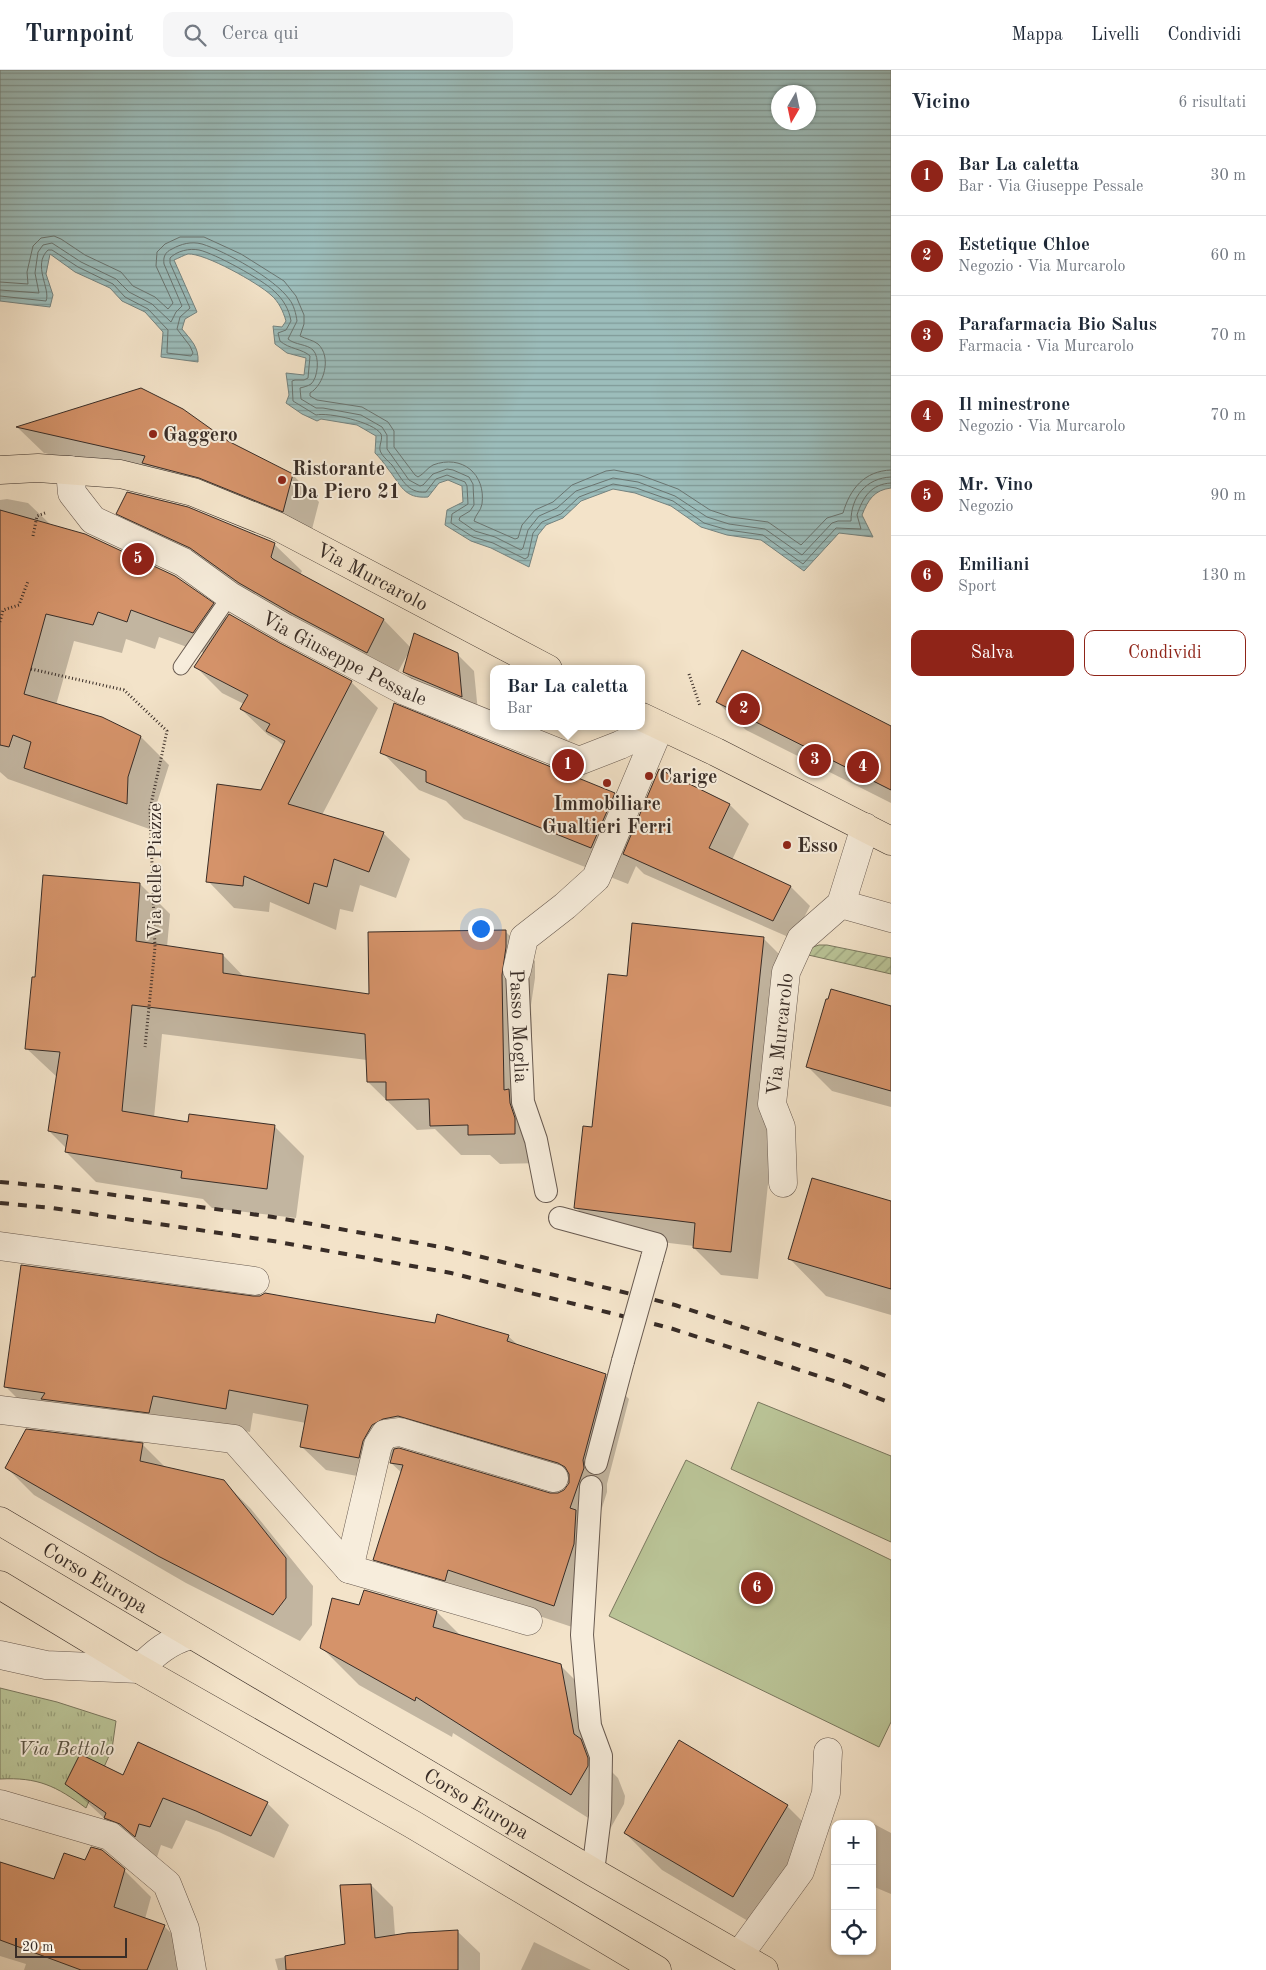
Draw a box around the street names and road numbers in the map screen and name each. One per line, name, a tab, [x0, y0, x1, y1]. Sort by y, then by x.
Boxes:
street label: Via Murcarolo	[312, 541, 431, 616]
street label: Via Giuseppe Pessale	[258, 609, 429, 711]
street label: Via delle Piazze	[146, 803, 166, 939]
street label: Passo Moglia	[505, 969, 530, 1083]
street label: Via Murcarolo	[765, 972, 798, 1097]
street label: Corso Europa	[38, 1540, 151, 1618]
street label: Corso Europa	[420, 1766, 532, 1844]

